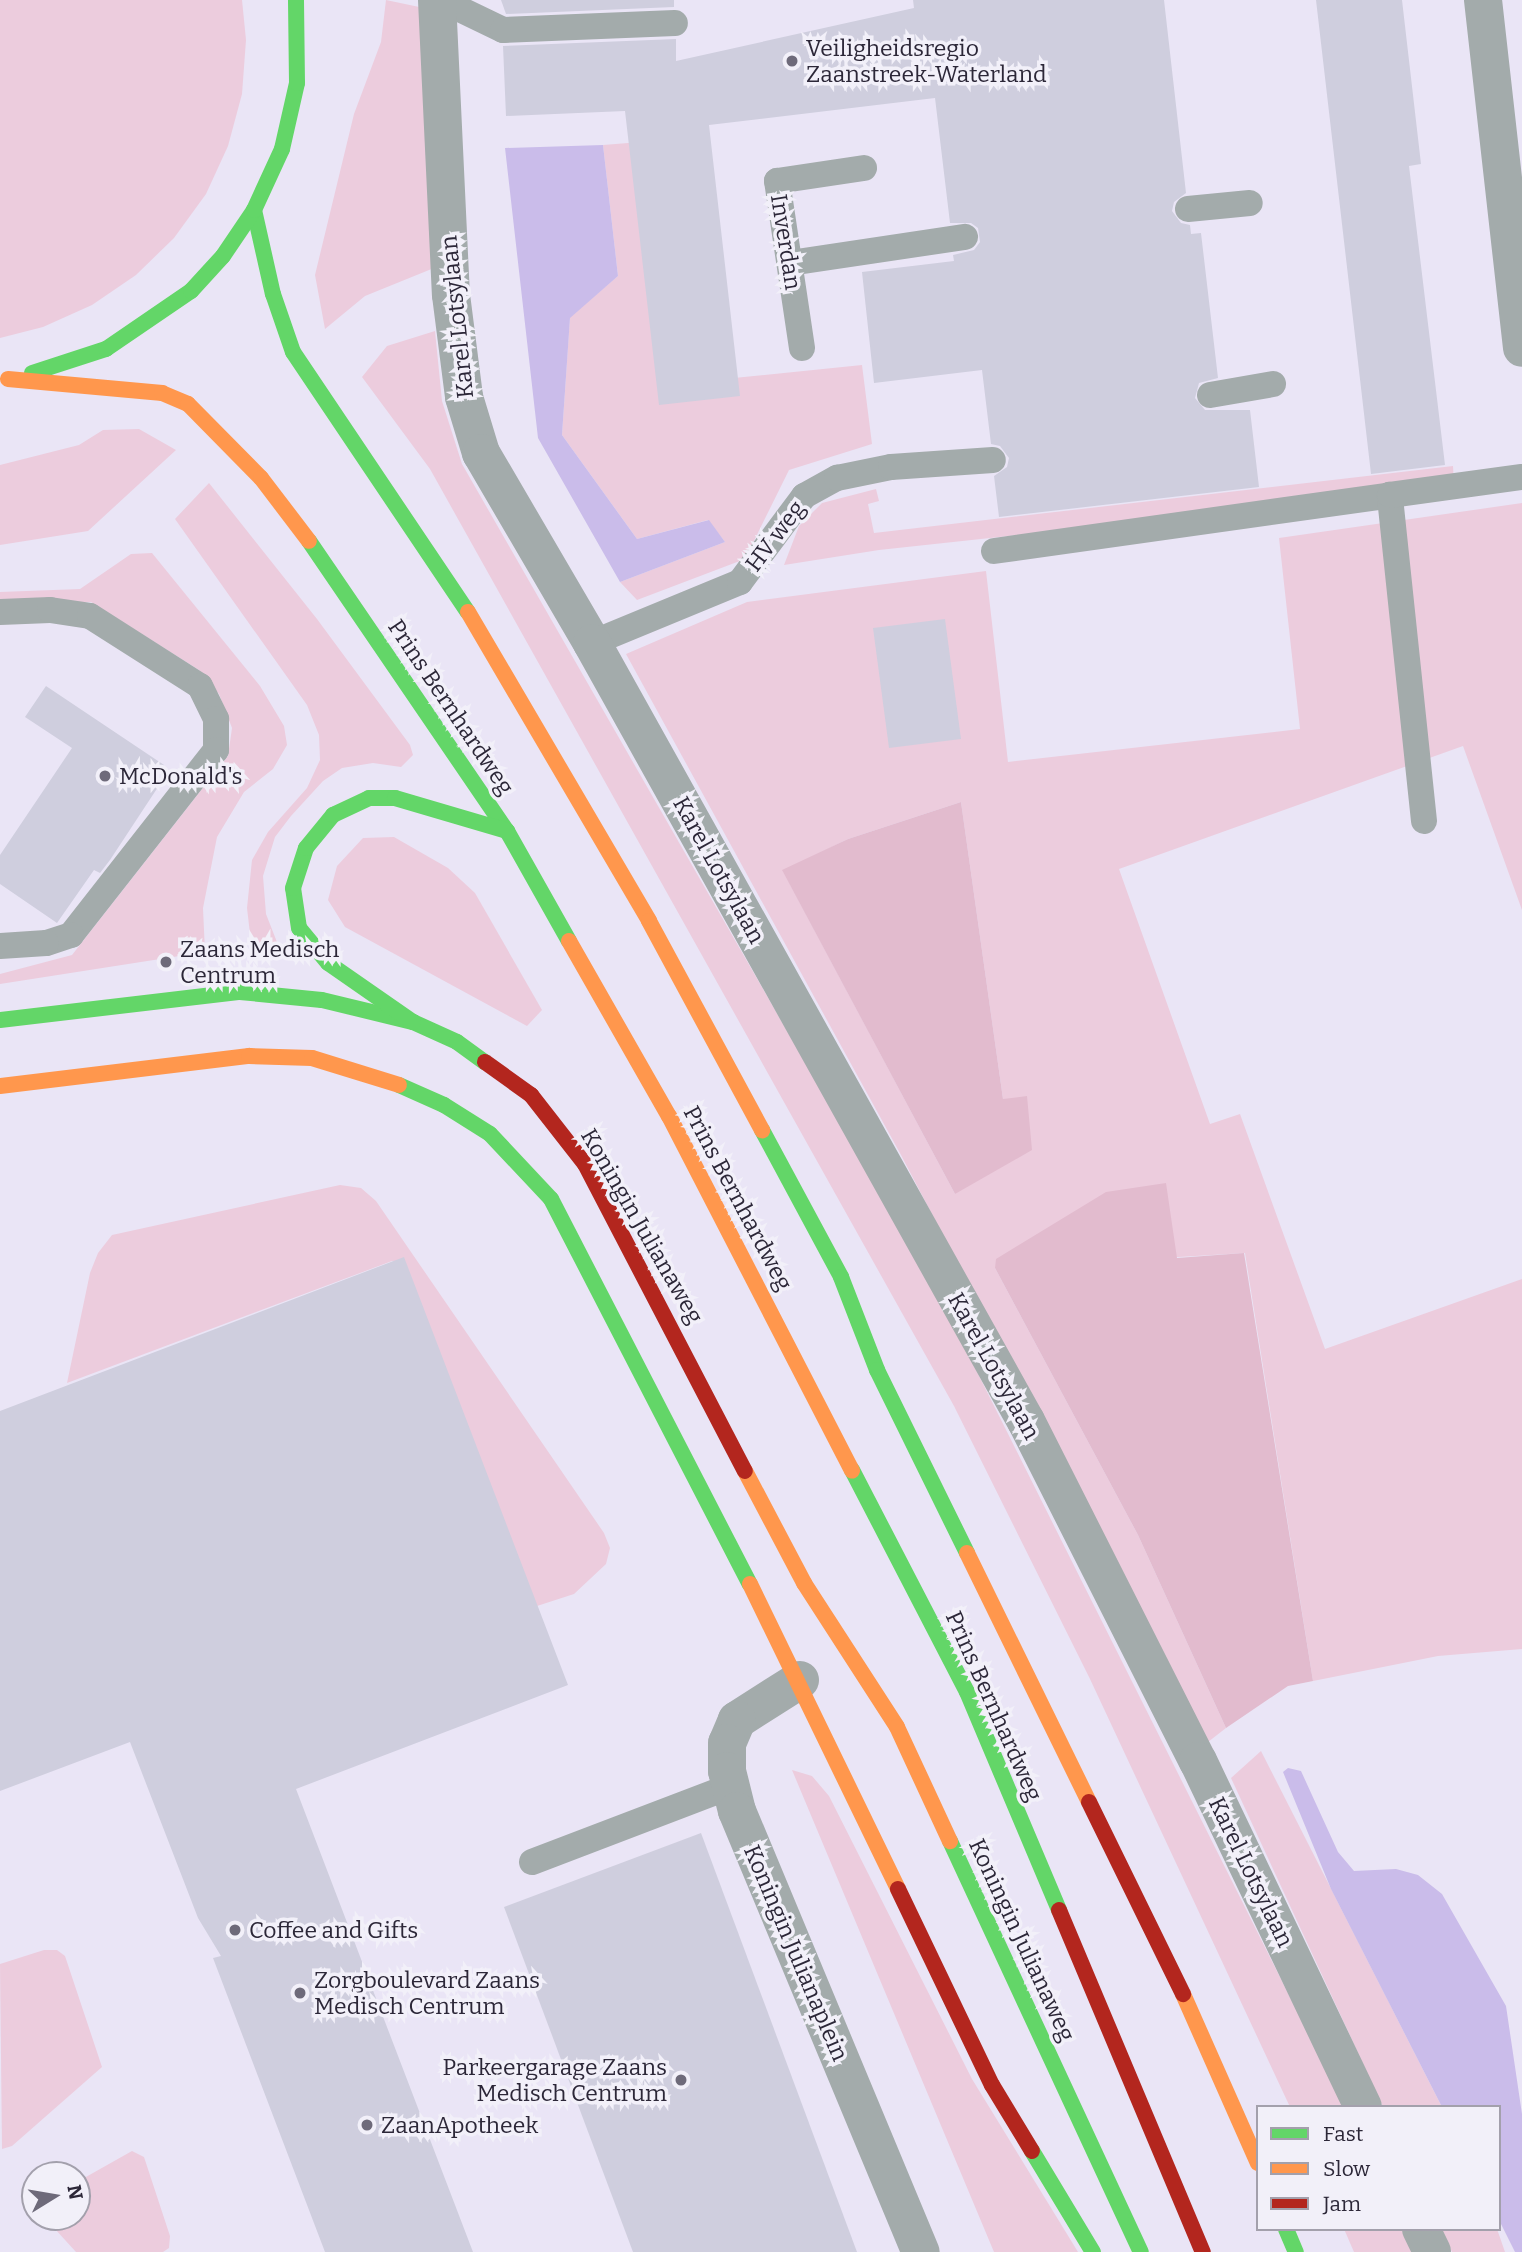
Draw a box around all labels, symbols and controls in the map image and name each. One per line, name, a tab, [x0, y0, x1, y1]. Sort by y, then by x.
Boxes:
place label: Veiligheidsregio Zaanstreek-Waterland	[806, 34, 1047, 88]
marker: Veiligheidsregio Zaanstreek-Waterland	[784, 53, 800, 69]
street label: Inverdan	[765, 192, 807, 292]
street label: Karel Lotsylaan	[435, 234, 479, 400]
street label: HV weg	[739, 495, 811, 577]
street label: Prins Bernhardweg	[382, 614, 520, 800]
place label: McDonald's	[119, 762, 243, 790]
marker: McDonald's	[97, 768, 113, 784]
street label: Karel Lotsylaan	[667, 792, 771, 948]
place label: Zaans Medisch Centrum	[180, 935, 339, 989]
marker: Zaans Medisch Centrum	[158, 954, 174, 970]
street label: Prins Bernhardweg	[678, 1101, 798, 1295]
street label: Koningin Julianaweg	[575, 1124, 709, 1328]
street label: Karel Lotsylaan	[942, 1288, 1046, 1444]
street label: Prins Bernhardweg	[940, 1607, 1048, 1805]
street label: Karel Lotsylaan	[1203, 1792, 1299, 1952]
street label: Koningin Julianaweg	[963, 1834, 1081, 2046]
street label: Koningin Julianaplein	[738, 1841, 854, 2065]
place label: Coffee and Gifts	[249, 1916, 418, 1944]
marker: Coffee and Gifts	[227, 1922, 243, 1938]
place label: Zorgboulevard Zaans Medisch Centrum	[314, 1966, 540, 2020]
marker: Zorgboulevard Zaans Medisch Centrum	[292, 1985, 308, 2001]
place label: Parkeergarage Zaans Medisch Centrum	[443, 2053, 667, 2107]
marker: Parkeergarage Zaans Medisch Centrum	[673, 2072, 689, 2088]
legend	[1256, 2105, 1501, 2231]
place label: ZaanApotheek	[381, 2111, 538, 2139]
marker: ZaanApotheek	[359, 2117, 375, 2133]
text: Fast	[1323, 2121, 1363, 2147]
text: Slow	[1323, 2156, 1370, 2182]
north arrow	[21, 2161, 91, 2231]
text: N	[62, 2183, 88, 2202]
text: Jam	[1323, 2191, 1361, 2217]

